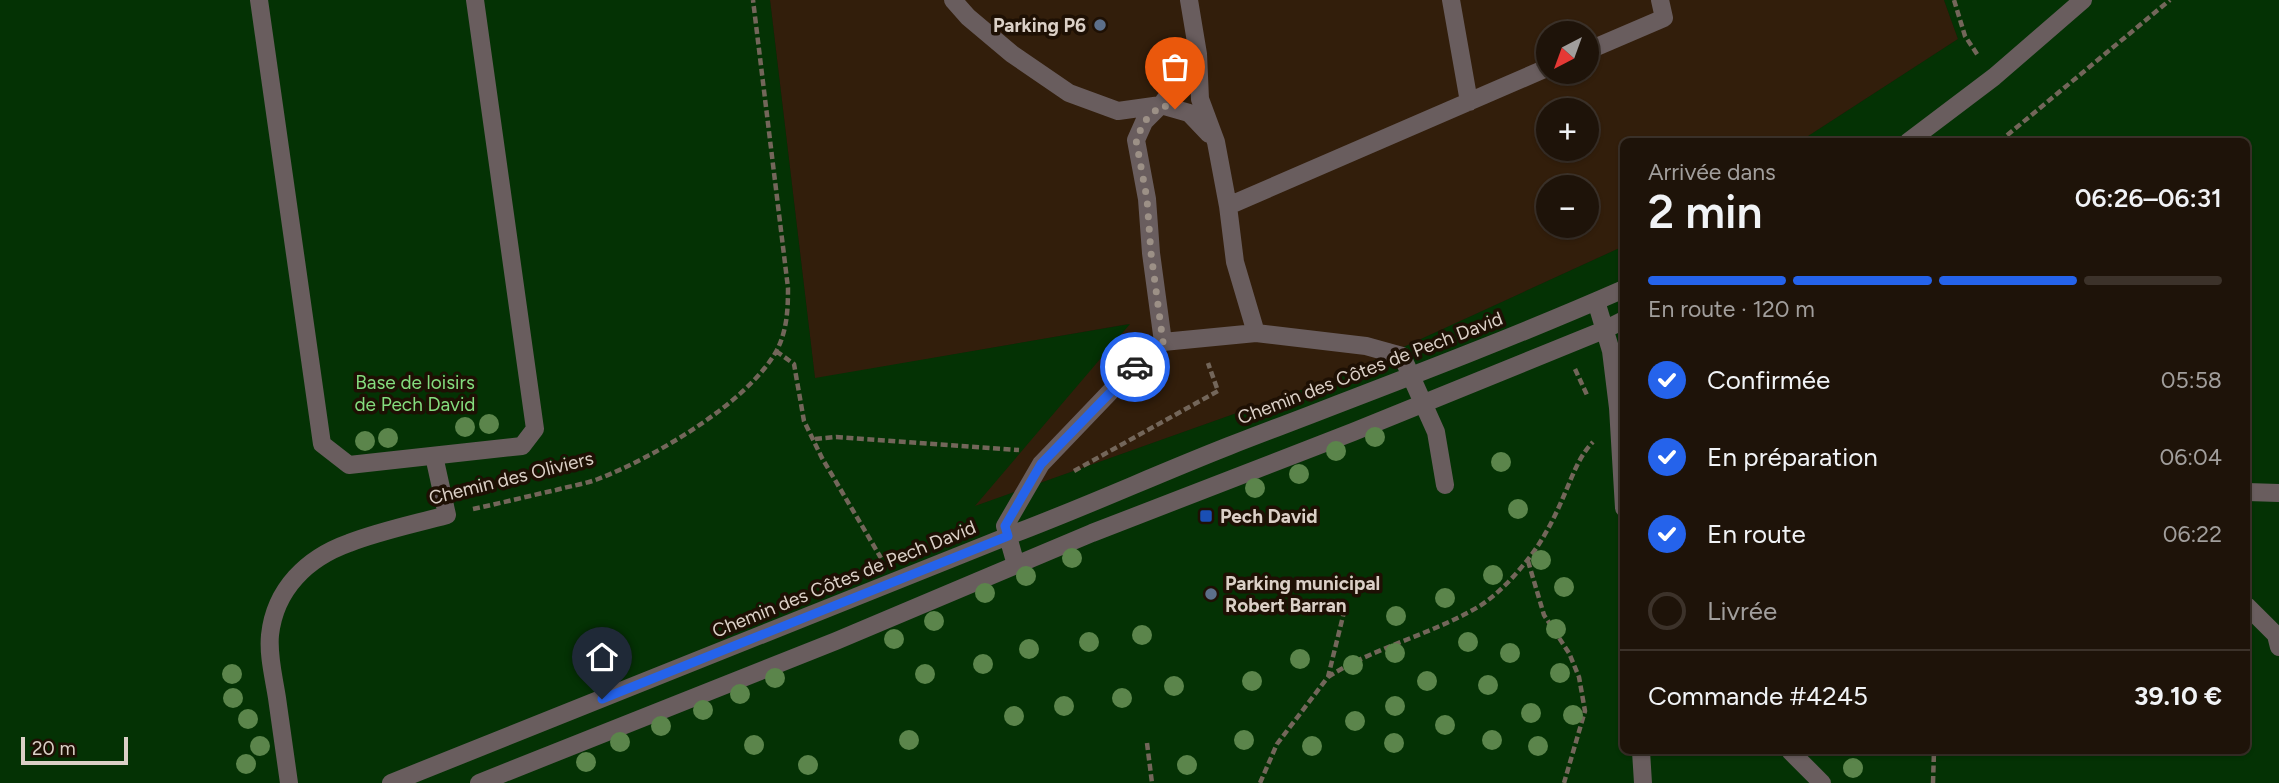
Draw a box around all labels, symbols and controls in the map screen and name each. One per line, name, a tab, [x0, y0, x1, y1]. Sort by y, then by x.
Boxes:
place label: Parking P6	[993, 14, 1086, 37]
marker: Parking P6	[1092, 17, 1108, 33]
north arrow	[1536, 21, 1600, 84]
map controls	[1536, 21, 1599, 238]
pin	[1145, 37, 1205, 109]
icon: bag	[1156, 48, 1194, 86]
button: +	[1536, 98, 1599, 161]
text: Arrivée dans	[1648, 158, 1776, 186]
button: −	[1536, 175, 1599, 238]
text: 06:26–06:31	[2075, 182, 2222, 214]
text: 2 min	[1648, 184, 1763, 240]
text: En route · 120 m	[1648, 295, 1815, 323]
street label: Chemin des Côtes de Pech David	[1234, 307, 1506, 429]
courier	[1100, 332, 1170, 402]
icon: car	[1116, 348, 1154, 386]
icon: check	[1648, 361, 1686, 399]
text: Confirmée	[1707, 364, 1830, 396]
text: 05:58	[2161, 366, 2222, 394]
park label: Base de loisirs de Pech David	[354, 371, 476, 416]
icon: check	[1648, 438, 1686, 476]
text: En préparation	[1707, 441, 1878, 473]
text: 06:04	[2159, 443, 2222, 471]
street label: Chemin des Oliviers	[426, 446, 596, 510]
place label: Pech David	[1220, 505, 1318, 528]
marker: Pech David	[1198, 508, 1214, 524]
street label: Chemin des Côtes de Pech David	[709, 515, 979, 643]
icon: check	[1648, 515, 1686, 553]
text: En route	[1707, 518, 1806, 550]
text: 06:22	[2163, 520, 2222, 548]
place label: Parking municipal Robert Barran	[1225, 572, 1380, 617]
marker: Parking municipal Robert Barran	[1203, 586, 1219, 602]
text: Livrée	[1707, 595, 1777, 627]
pin	[572, 627, 632, 699]
icon: home	[583, 638, 621, 676]
text: Commande #4245	[1648, 680, 1868, 712]
text: 39.10 €	[2134, 680, 2222, 712]
scale bar	[21, 734, 128, 766]
text: 20 m	[32, 737, 76, 760]

